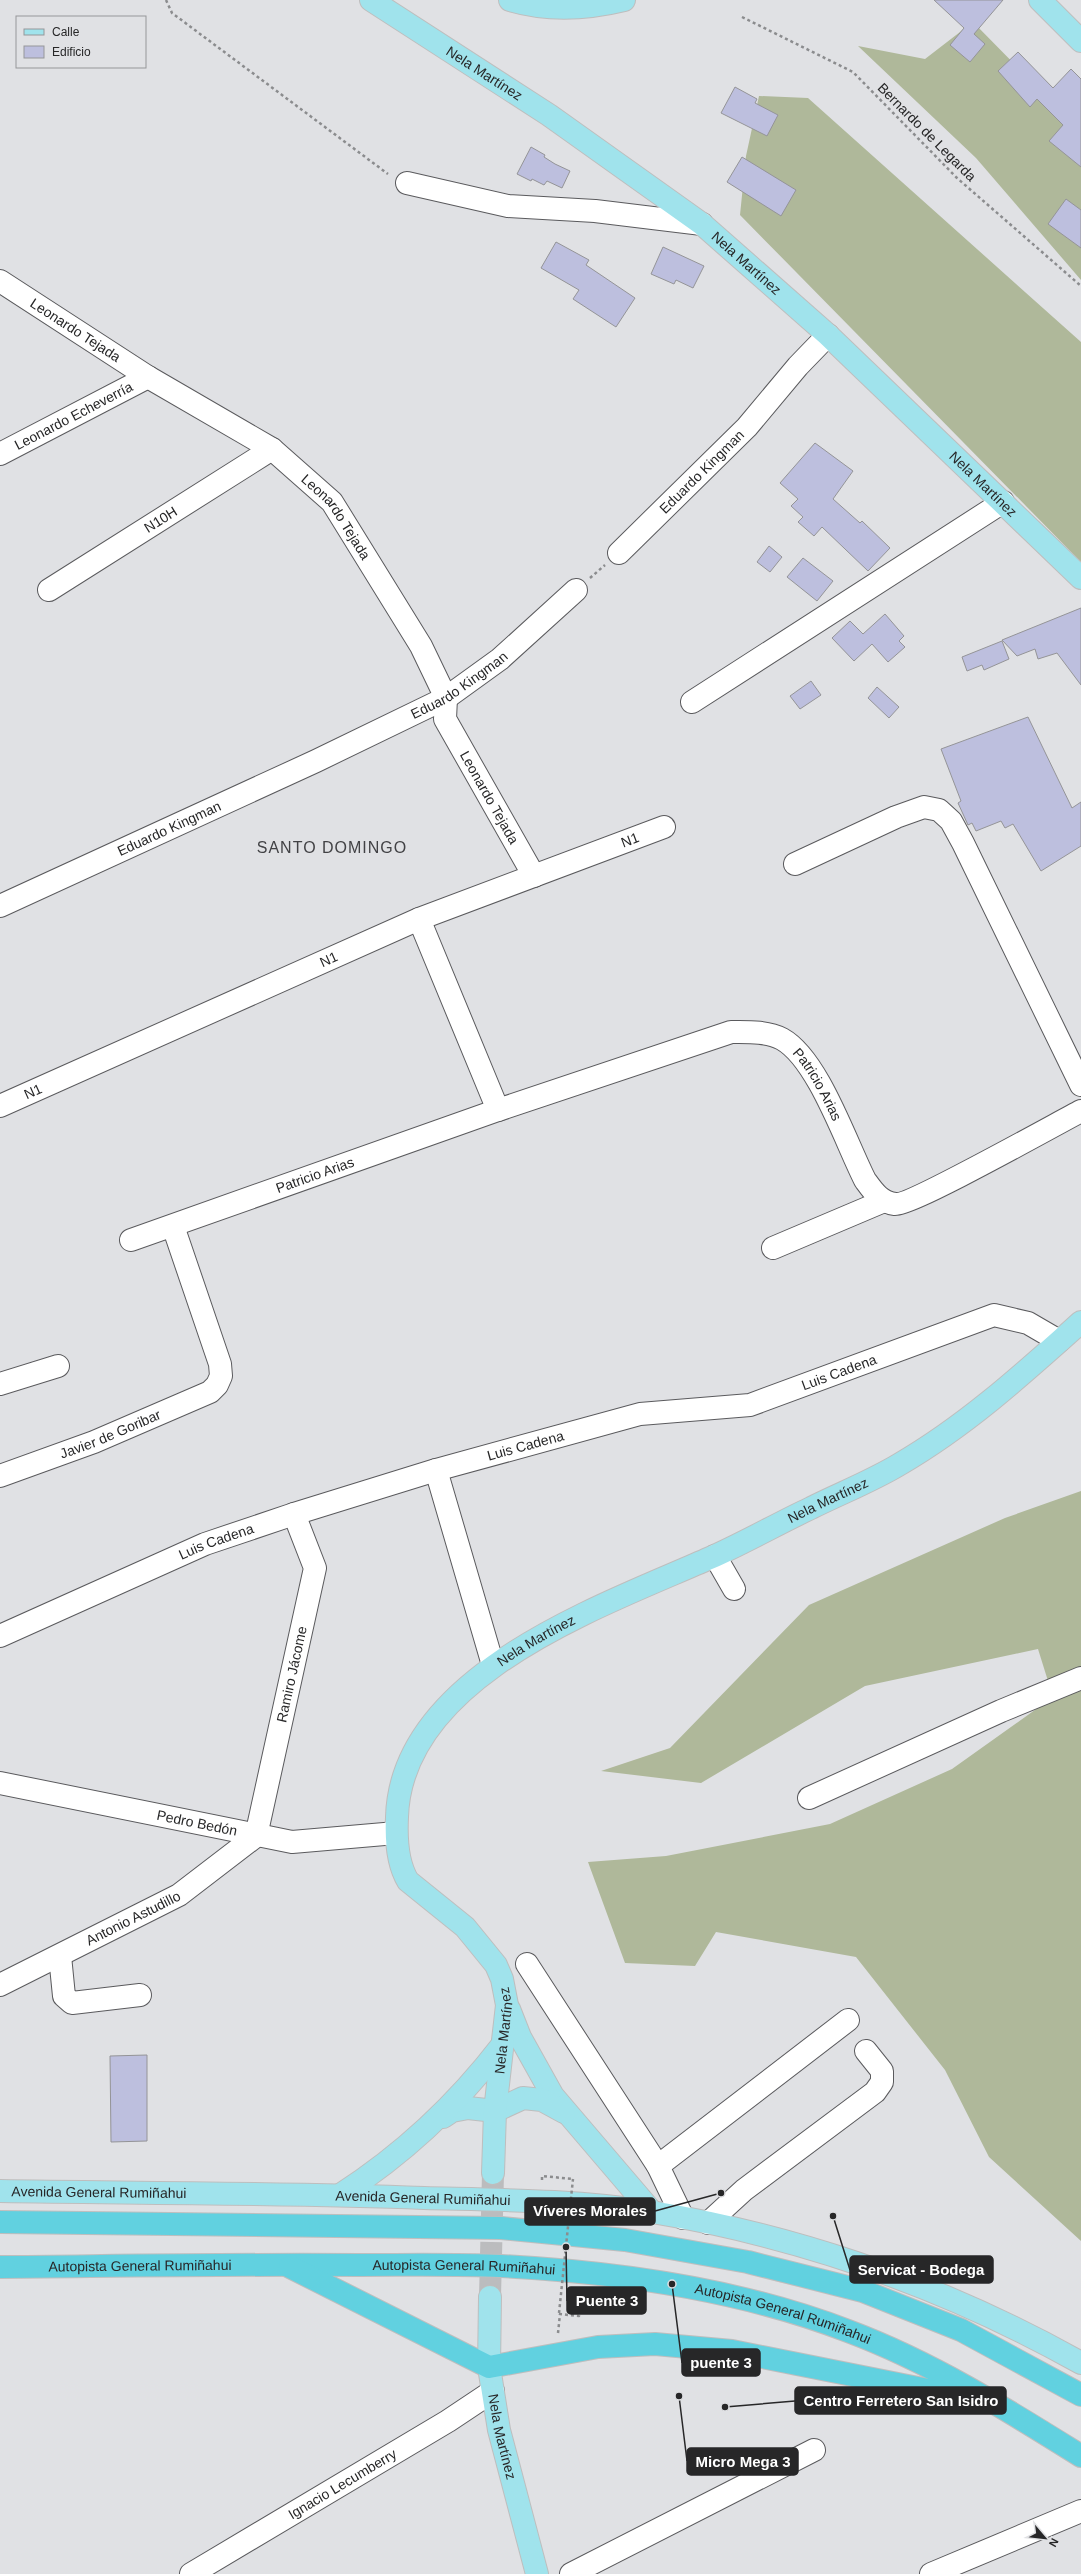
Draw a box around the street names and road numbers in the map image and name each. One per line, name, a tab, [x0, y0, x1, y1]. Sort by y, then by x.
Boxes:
street label: Nela Martínez	[443, 43, 525, 104]
street label: Bernardo de Legarda	[875, 80, 980, 185]
street label: Nela Martínez	[708, 228, 784, 298]
street label: Leonardo Tejada	[27, 295, 124, 365]
street label: Leonardo Echeverría	[12, 378, 136, 453]
street label: Eduardo Kingman	[656, 427, 747, 517]
street label: Nela Martínez	[946, 448, 1020, 520]
street label: Leonardo Tejada	[298, 471, 374, 563]
street label: N10H	[141, 503, 180, 536]
street label: Eduardo Kingman	[408, 648, 511, 722]
street label: Leonardo Tejada	[457, 748, 522, 847]
street label: Eduardo Kingman	[115, 798, 223, 859]
street label: N1	[619, 829, 641, 850]
street label: N1	[317, 948, 340, 970]
street label: Patricio Arias	[790, 1045, 845, 1123]
street label: N1	[21, 1080, 45, 1102]
street label: Patricio Arias	[274, 1154, 356, 1196]
street label: Luis Cadena	[799, 1351, 879, 1393]
street label: Javier de Goribar	[58, 1406, 163, 1462]
street label: Luis Cadena	[485, 1427, 566, 1464]
street label: Nela Martínez	[785, 1474, 871, 1526]
street label: Luis Cadena	[176, 1520, 256, 1563]
street label: Nela Martínez	[494, 1612, 578, 1669]
street label: Ramiro Jácome	[273, 1624, 310, 1724]
street label: Pedro Bedón	[155, 1807, 239, 1839]
street label: Antonio Astudillo	[83, 1888, 183, 1949]
street label: Nela Martínez	[491, 1986, 515, 2075]
street label: Avenida General Rumiñahui	[11, 2183, 187, 2201]
street label: Avenida General Rumiñahui	[335, 2187, 511, 2208]
street label: Autopista General Rumiñahui	[48, 2257, 232, 2275]
street label: Autopista General Rumiñahui	[372, 2257, 556, 2278]
street label: Autopista General Rumiñahui	[693, 2280, 873, 2347]
street label: Nela Martínez	[485, 2393, 520, 2481]
street label: Ignacio Lecumberry	[285, 2446, 399, 2522]

